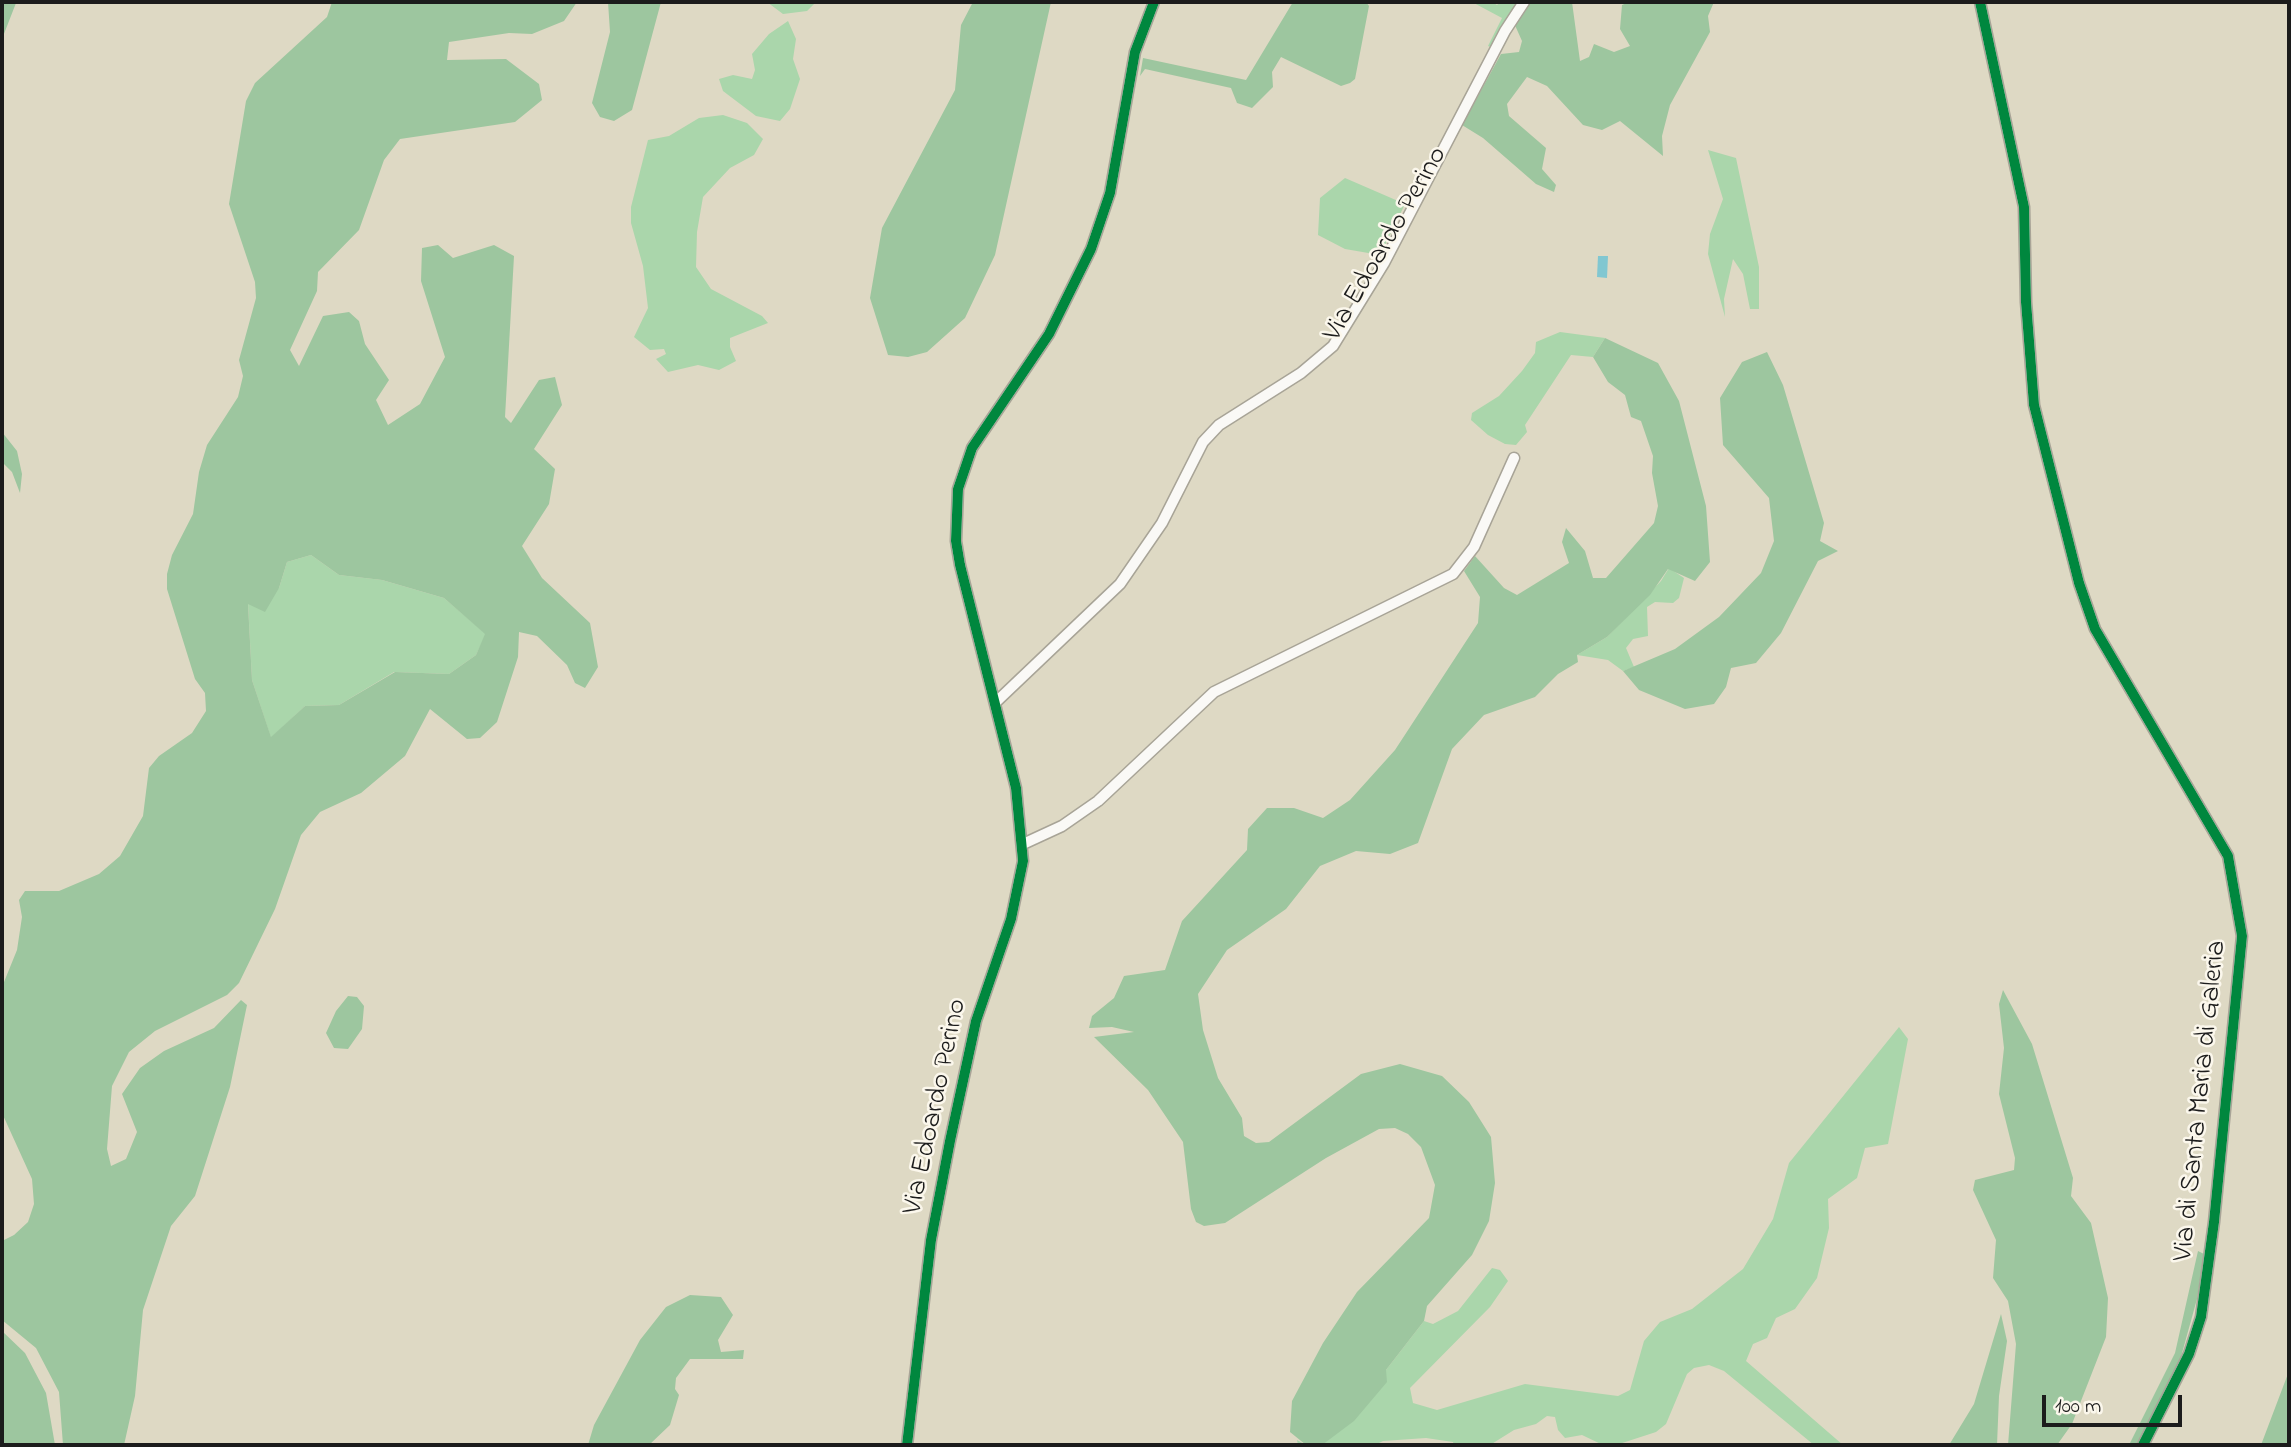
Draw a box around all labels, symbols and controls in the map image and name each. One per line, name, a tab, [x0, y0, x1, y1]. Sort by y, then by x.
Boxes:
street label: Via Edoardo Perino	[1318, 142, 1456, 348]
street label: Via di Santa Maria di Galeria	[2168, 939, 2236, 1263]
street label: Via Edoardo Perino	[898, 996, 976, 1218]
scale bar	[2046, 1380, 2186, 1424]
text: 100 m	[2055, 1392, 2101, 1422]

